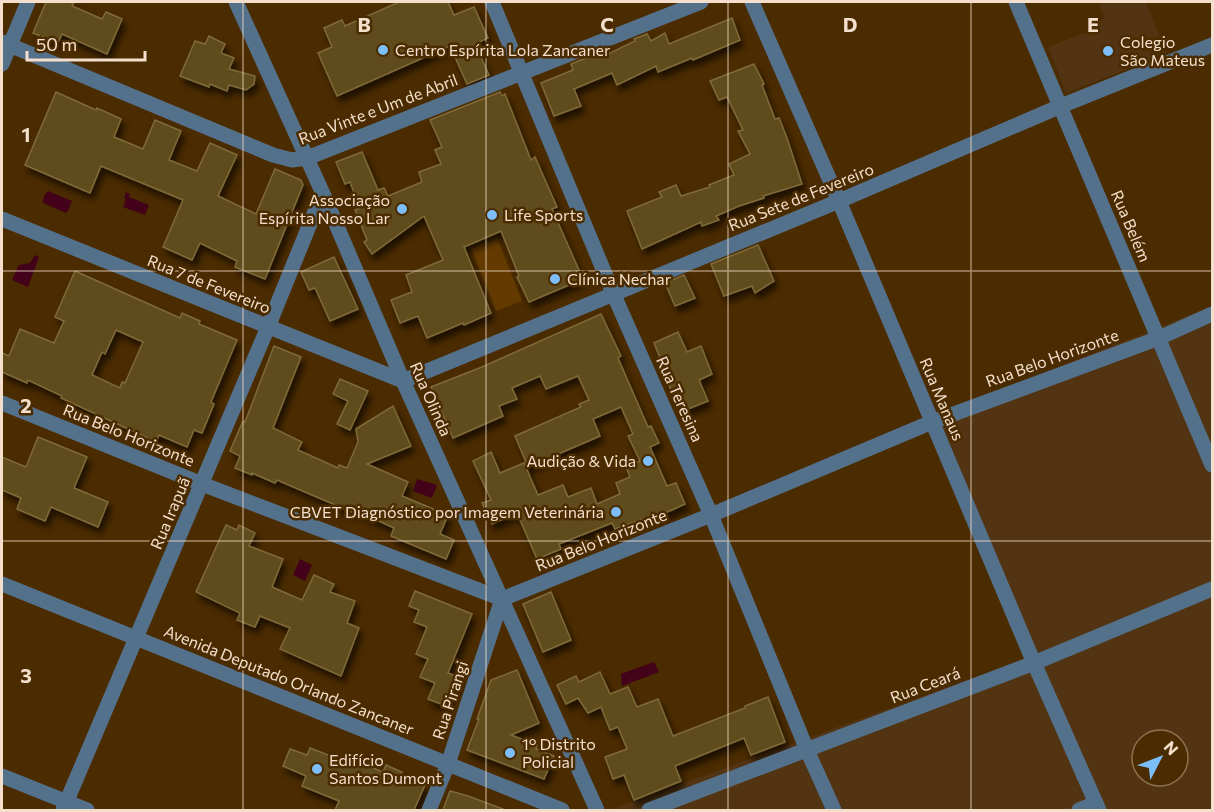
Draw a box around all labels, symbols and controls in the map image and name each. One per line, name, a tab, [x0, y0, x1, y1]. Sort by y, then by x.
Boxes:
text: B	[357, 12, 371, 36]
text: C	[600, 12, 614, 36]
text: D	[843, 12, 857, 36]
text: E	[1087, 12, 1099, 36]
scale bar	[27, 24, 146, 62]
place label: Colegio São Mateus	[1120, 32, 1205, 69]
text: 50 m	[36, 33, 77, 55]
place label: Centro Espírita Lola Zancaner	[395, 40, 611, 59]
marker: Centro Espírita Lola Zancaner	[376, 43, 390, 57]
marker: Colegio São Mateus	[1101, 44, 1115, 58]
street label: Rua Vinte e Um de Abril	[295, 69, 460, 148]
text: 1	[21, 122, 31, 146]
street label: Rua Sete de Fevereiro	[725, 159, 876, 234]
street label: Rua Belém	[1108, 187, 1155, 265]
place label: Associação Espírita Nosso Lar	[259, 190, 391, 227]
marker: Associação Espírita Nosso Lar	[395, 202, 409, 216]
place label: Life Sports	[504, 205, 583, 224]
marker: Life Sports	[485, 208, 499, 222]
street label: Rua 7 de Fevereiro	[145, 250, 273, 317]
place label: Clínica Nechar	[567, 269, 672, 288]
marker: Clínica Nechar	[548, 272, 562, 286]
street label: Rua Belo Horizonte	[983, 325, 1121, 390]
street label: Rua Teresina	[653, 353, 708, 445]
street label: Rua Manaus	[916, 354, 968, 443]
street label: Rua Olinda	[407, 359, 456, 439]
text: 2	[20, 393, 32, 417]
street label: Rua Belo Horizonte	[61, 399, 198, 470]
place label: Audição & Vida	[526, 451, 636, 470]
marker: Audição & Vida	[641, 454, 655, 468]
street label: Rua Irapuã	[146, 474, 193, 552]
place label: CBVET Diagnóstico por Imagem Veterinária	[290, 502, 604, 521]
street label: Rua Belo Horizonte	[532, 504, 669, 575]
marker: CBVET Diagnóstico por Imagem Veterinária	[609, 505, 623, 519]
street label: Avenida Deputado Orlando Zancaner	[162, 621, 417, 739]
street label: Rua Pirangi	[428, 658, 471, 742]
text: 3	[20, 663, 32, 687]
street label: Rua Ceará	[887, 663, 962, 707]
north arrow	[1130, 728, 1190, 788]
place label: 1° Distrito Policial	[522, 734, 596, 771]
text: N	[1160, 737, 1183, 758]
marker: 1° Distrito Policial	[503, 746, 517, 760]
place label: Edifício Santos Dumont	[329, 750, 443, 787]
marker: Edifício Santos Dumont	[310, 762, 324, 776]

